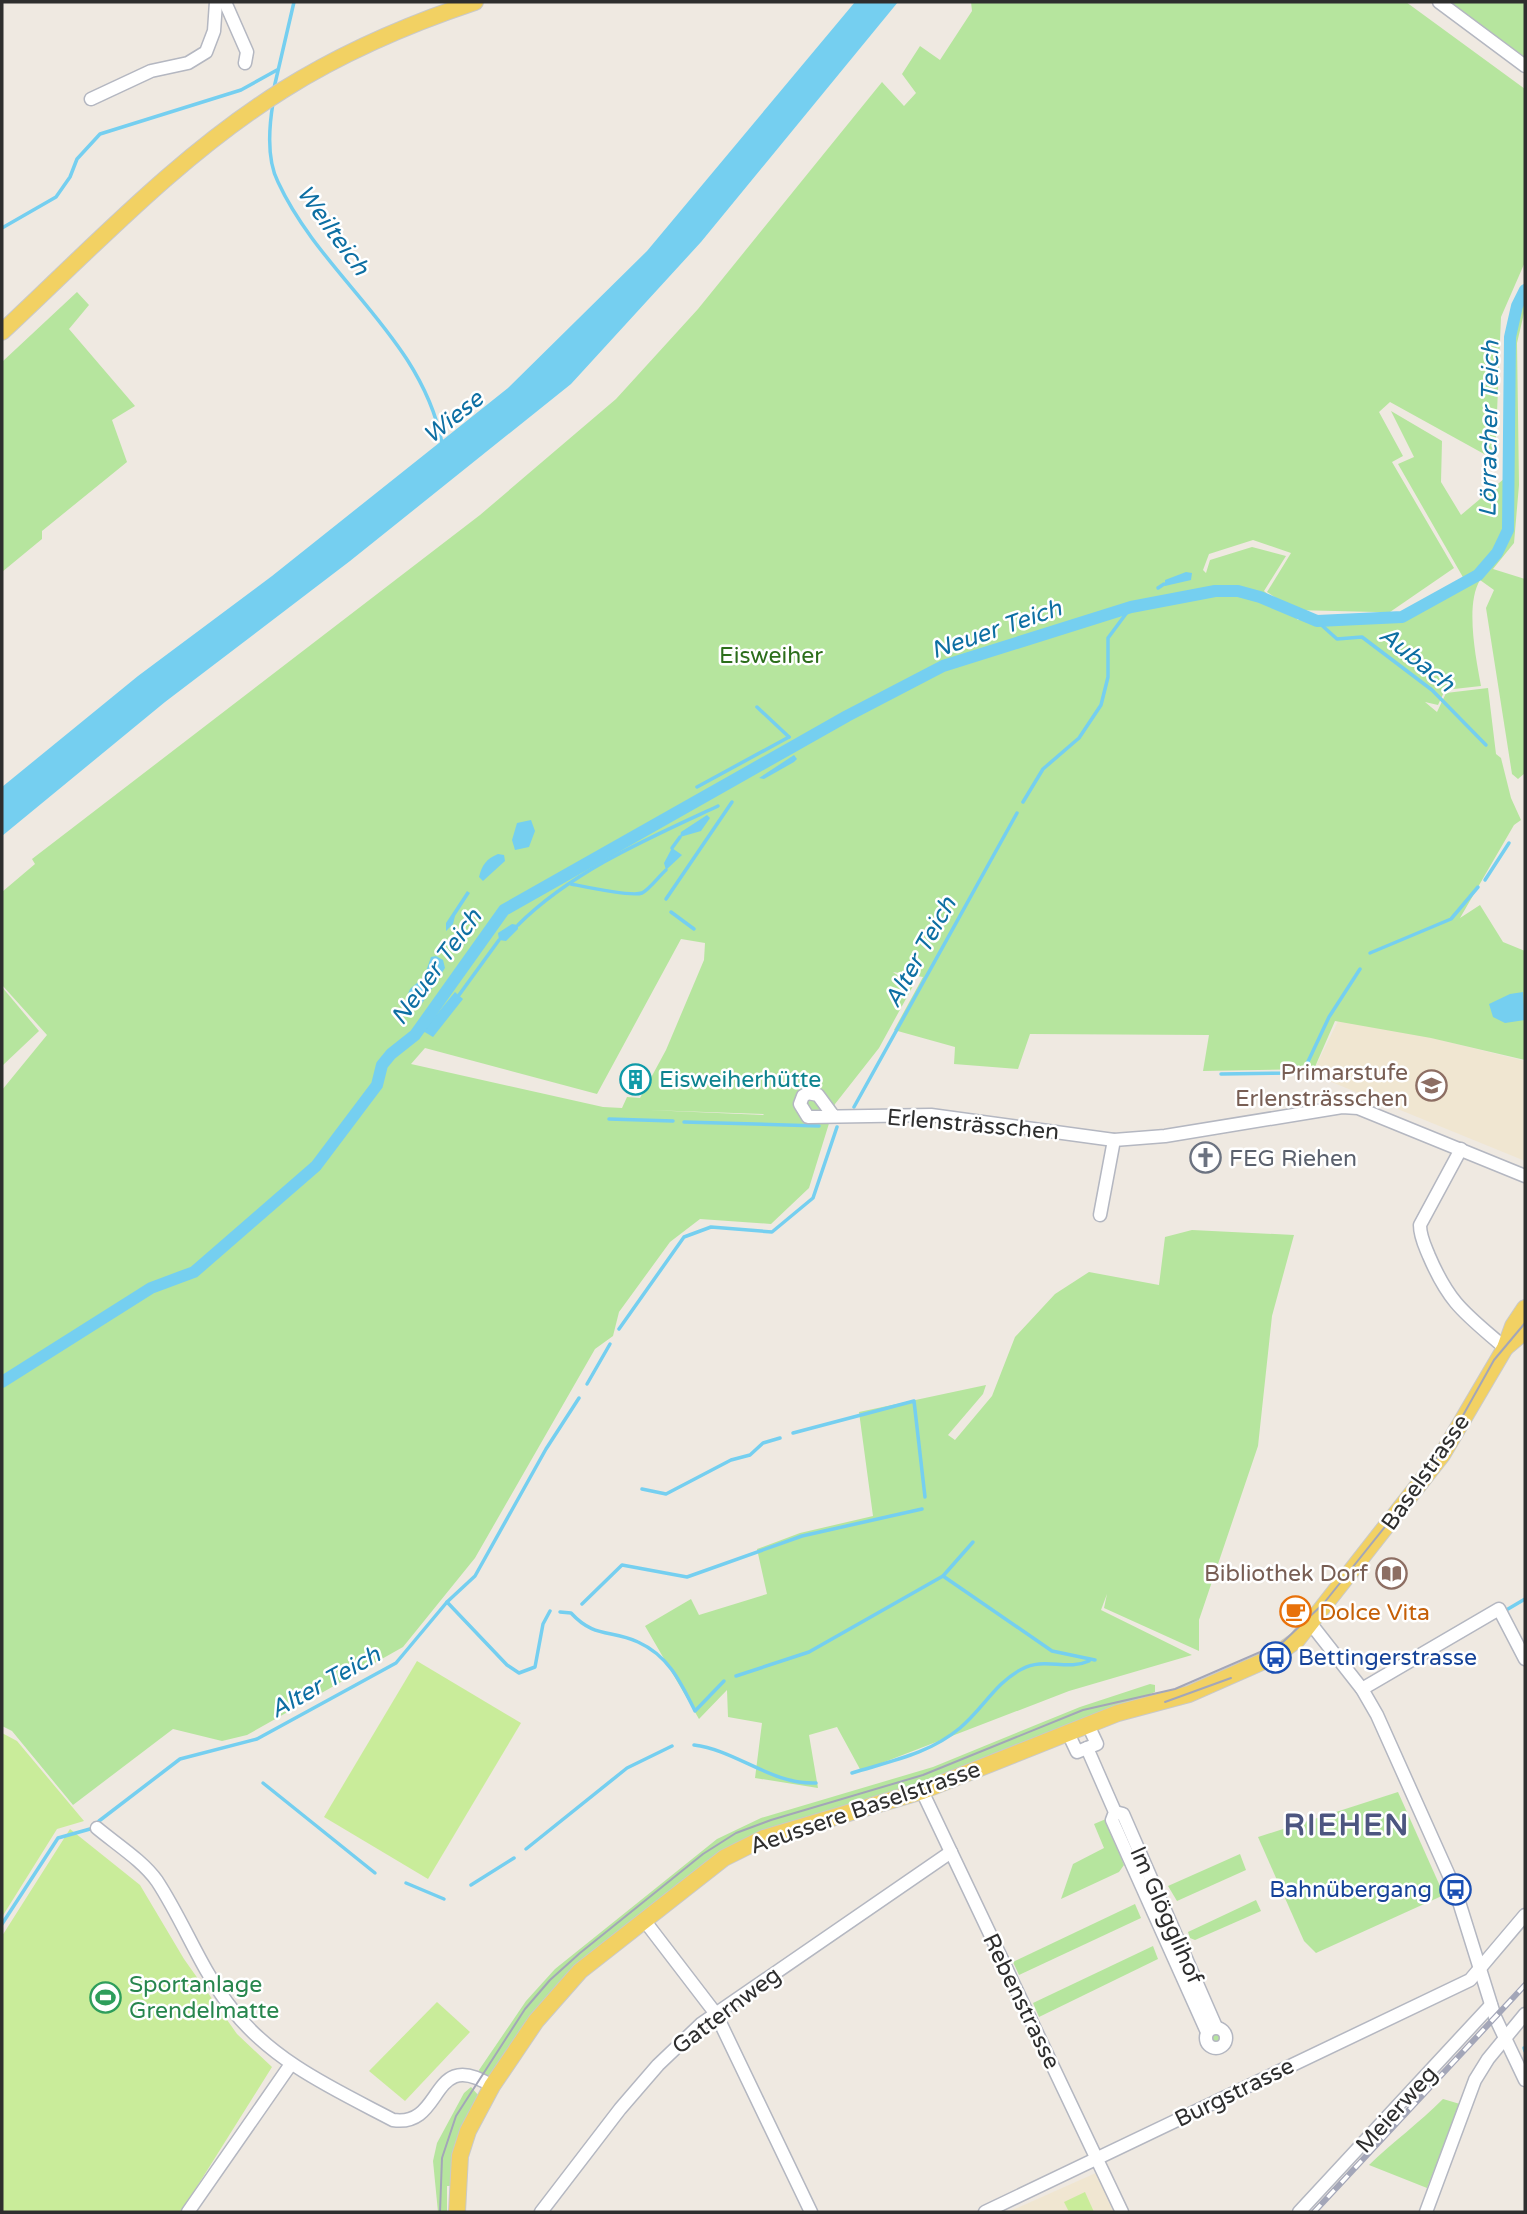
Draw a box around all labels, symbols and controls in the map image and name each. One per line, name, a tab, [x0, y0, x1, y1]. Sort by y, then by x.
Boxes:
water label: Weilteich	[290, 179, 376, 282]
water label: Lörracher Teich	[1473, 339, 1506, 518]
water label: Wiese	[417, 384, 490, 450]
water label: Neuer Teich	[927, 593, 1067, 665]
water label: Aubach	[1373, 620, 1461, 699]
park label: Eisweiher	[719, 642, 823, 670]
water label: Alter Teich	[878, 891, 963, 1013]
water label: Neuer Teich	[385, 903, 489, 1031]
place label: Primarstufe Erlensträsschen	[1235, 1059, 1408, 1113]
building icon: Eisweiherhütte	[619, 1062, 653, 1096]
place label: Eisweiherhütte	[659, 1066, 821, 1094]
school or university icon: Primarstufe Erlensträsschen	[1414, 1068, 1448, 1102]
street label: Erlensträsschen	[886, 1104, 1060, 1146]
church icon: FEG Riehen	[1189, 1141, 1223, 1175]
place label: FEG Riehen	[1229, 1145, 1357, 1173]
street label: Baselstrasse	[1376, 1409, 1476, 1536]
library icon: Bibliothek Dorf	[1374, 1556, 1408, 1590]
place label: Bibliothek Dorf	[1204, 1560, 1368, 1588]
cafe icon: Dolce Vita	[1279, 1595, 1313, 1629]
place label: Dolce Vita	[1319, 1599, 1430, 1627]
water label: Alter Teich	[265, 1640, 387, 1725]
bus stop icon: Bettingerstrasse	[1258, 1640, 1292, 1674]
place label: Bettingerstrasse	[1298, 1644, 1477, 1672]
street label: Aeussere Baselstrasse	[747, 1755, 984, 1861]
district label: RIEHEN	[1284, 1807, 1410, 1844]
street label: Im Glögglihof	[1123, 1842, 1209, 1989]
bus stop icon: Bahnübergang	[1438, 1872, 1472, 1906]
place label: Bahnübergang	[1269, 1876, 1432, 1904]
street label: Rebenstrasse	[976, 1929, 1066, 2074]
street label: Gatternweg	[667, 1961, 786, 2061]
place label: Sportanlage Grendelmatte	[129, 1971, 279, 2025]
sports icon: Sportanlage Grendelmatte	[89, 1980, 123, 2014]
street label: Burgstrasse	[1170, 2052, 1299, 2134]
street label: Meierweg	[1350, 2060, 1443, 2159]

